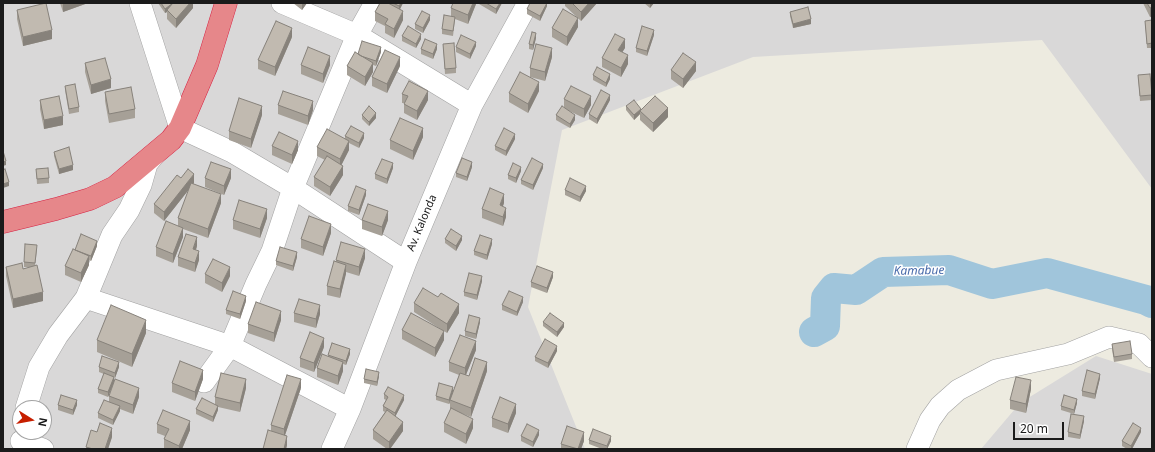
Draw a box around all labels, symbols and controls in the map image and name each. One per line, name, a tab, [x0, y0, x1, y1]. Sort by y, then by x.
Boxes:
street label: Av. Kalonda	[404, 193, 440, 253]
water label: Kamabue	[893, 263, 945, 279]
north arrow	[12, 400, 52, 440]
scale bar	[1015, 414, 1066, 440]
text: N	[35, 416, 52, 428]
text: 20 m	[1020, 420, 1048, 437]

